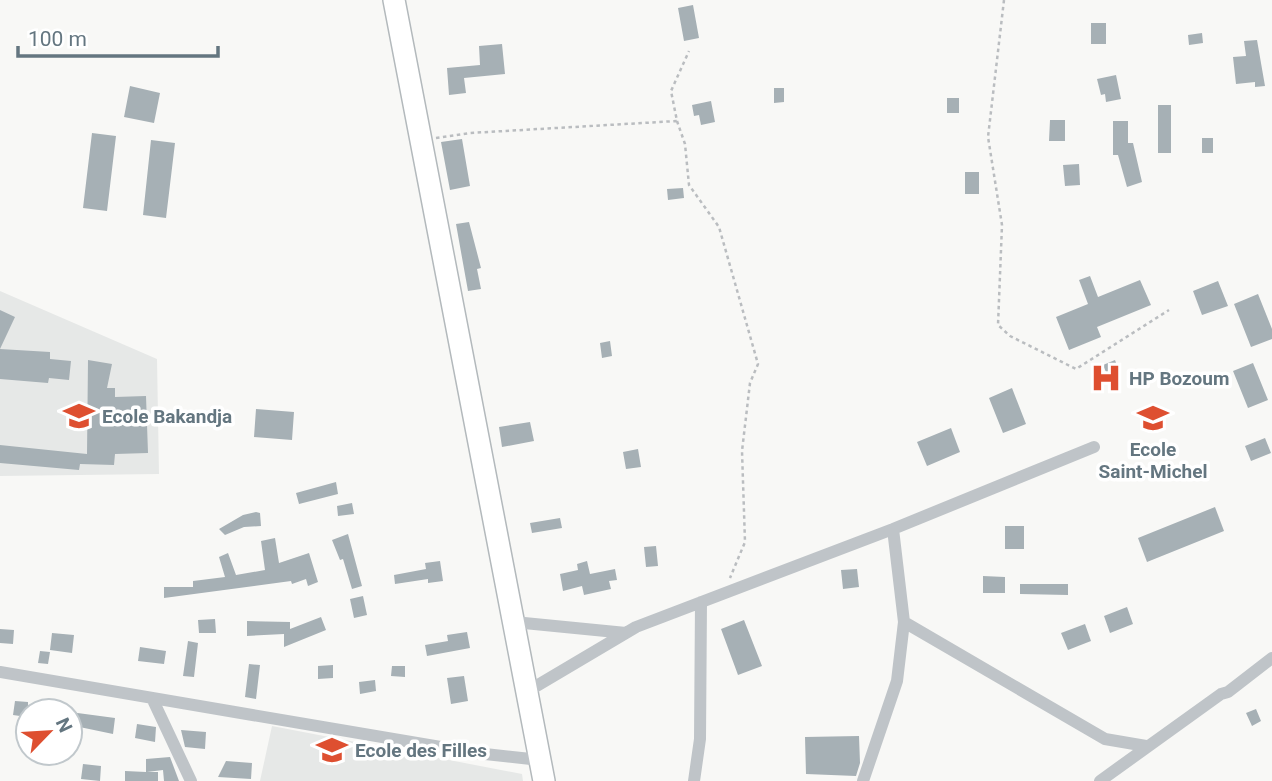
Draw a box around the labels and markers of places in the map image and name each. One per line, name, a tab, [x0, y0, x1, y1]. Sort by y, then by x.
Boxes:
hospital icon: HP Bozoum	[1089, 361, 1123, 395]
place label: HP Bozoum	[1129, 367, 1229, 390]
school or university icon: Ecole Bakandja	[62, 399, 96, 433]
school or university icon: Ecole Saint-Michel	[1136, 401, 1170, 435]
place label: Ecole Bakandja	[102, 405, 232, 428]
place label: Ecole Saint-Michel	[1099, 438, 1207, 483]
school or university icon: Ecole des Filles	[315, 733, 349, 767]
place label: Ecole des Filles	[355, 739, 487, 762]

